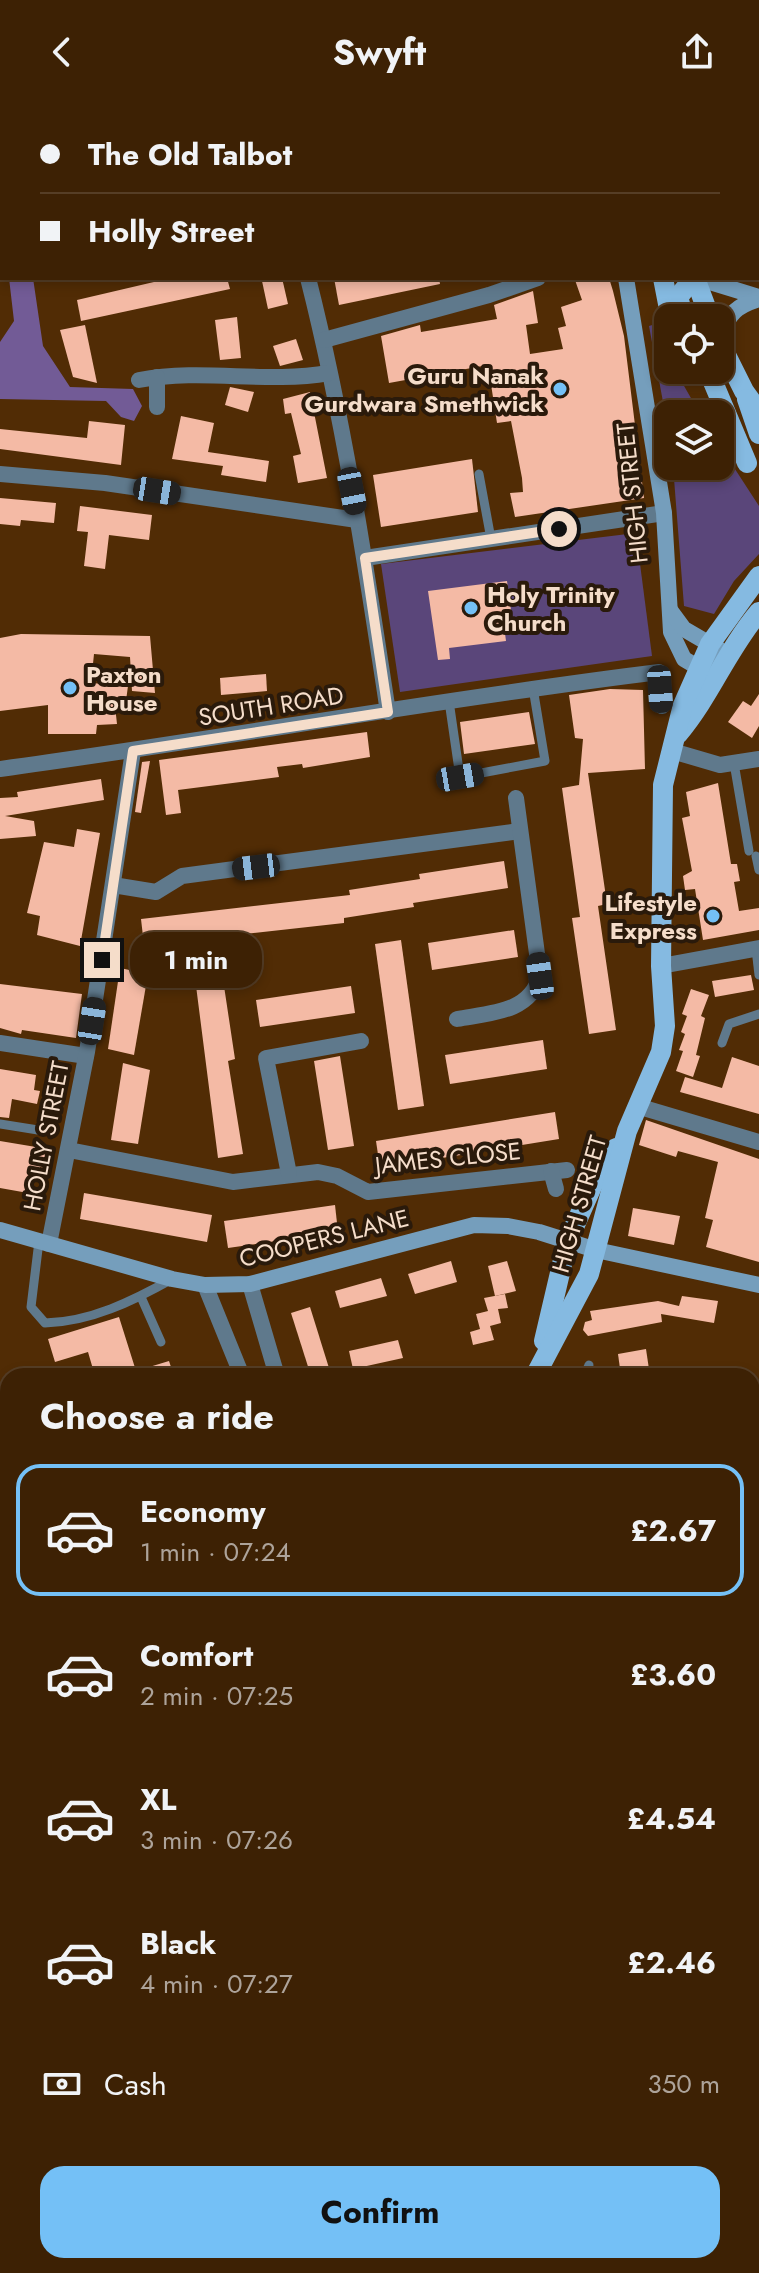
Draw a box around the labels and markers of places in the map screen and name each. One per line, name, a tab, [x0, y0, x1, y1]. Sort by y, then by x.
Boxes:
place label: Guru Nanak Gurdwara Smethwick	[305, 358, 544, 421]
marker: Guru Nanak Gurdwara Smethwick	[551, 380, 569, 398]
place label: Holy Trinity Church	[487, 577, 615, 640]
marker: Holy Trinity Church	[462, 599, 480, 617]
place label: Paxton House	[86, 657, 162, 720]
marker: Paxton House	[61, 679, 79, 697]
place label: Lifestyle Express	[604, 885, 697, 948]
marker: Lifestyle Express	[704, 907, 722, 925]

